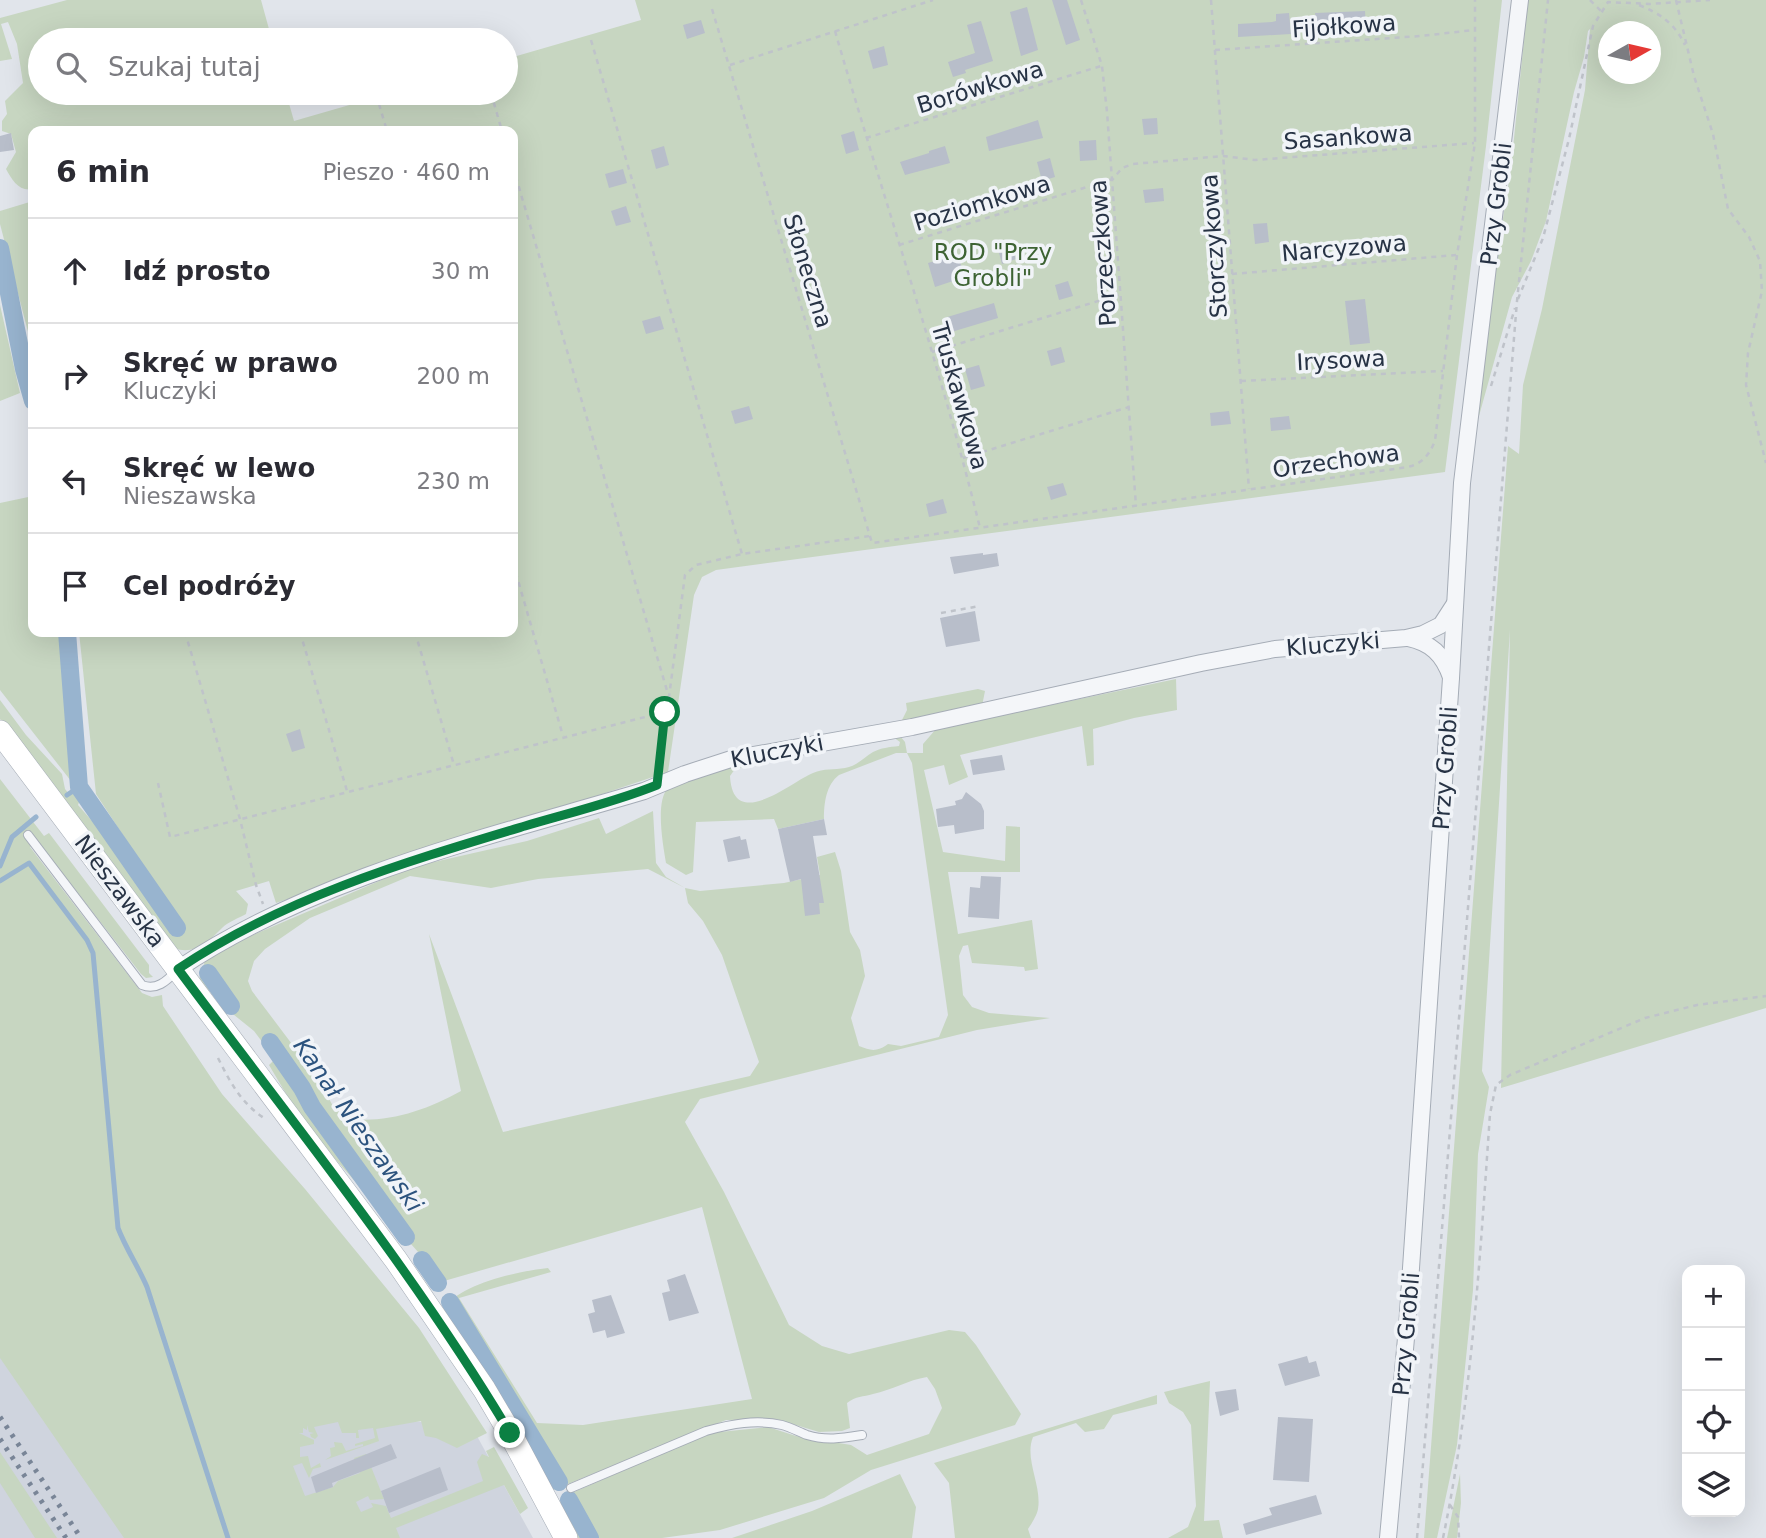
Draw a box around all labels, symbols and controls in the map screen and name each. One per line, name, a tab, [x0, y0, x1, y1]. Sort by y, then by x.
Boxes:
street label: Fijołkowa	[1291, 9, 1397, 43]
north arrow	[1598, 21, 1661, 84]
search box	[28, 28, 518, 105]
icon: search	[52, 48, 90, 86]
text: Szukaj tutaj	[108, 52, 261, 82]
street label: Borówkowa	[913, 55, 1047, 119]
street label: Sasankowa	[1283, 120, 1413, 154]
street label: Przy Grobli	[1476, 141, 1516, 267]
text: 6 min	[56, 154, 150, 189]
text: Pieszo · 460 m	[322, 159, 490, 185]
street label: Poziomkowa	[911, 170, 1053, 236]
street label: Storczykowa	[1196, 173, 1232, 319]
street label: Porzeczkowa	[1085, 179, 1121, 327]
street label: Słoneczna	[778, 211, 838, 331]
street label: Narcyzowa	[1280, 230, 1408, 266]
park label: ROD "Przy Grobli"	[934, 239, 1052, 291]
icon: ahead	[56, 252, 94, 290]
text: Idź prosto	[123, 256, 271, 286]
text: 30 m	[431, 258, 490, 284]
street label: Truskawkowa	[926, 318, 993, 473]
street label: Irysowa	[1296, 345, 1386, 375]
text: Skręć w prawo	[123, 348, 338, 378]
icon: right	[56, 357, 94, 395]
text: 200 m	[416, 363, 490, 389]
text: Kluczyki	[123, 378, 217, 404]
street label: Orzechowa	[1271, 439, 1401, 483]
text: Skręć w lewo	[123, 453, 315, 483]
icon: left	[56, 462, 94, 500]
text: 230 m	[416, 468, 490, 494]
text: Nieszawska	[123, 483, 257, 509]
icon: arrive	[56, 567, 94, 605]
text: Cel podróży	[123, 571, 296, 601]
street label: Kluczyki	[1285, 627, 1381, 661]
route start	[649, 696, 680, 727]
street label: Przy Grobli	[1428, 705, 1462, 831]
street label: Kluczyki	[728, 729, 826, 773]
street label: Nieszawska	[69, 830, 171, 952]
water label: Kanał Nieszawski	[287, 1033, 429, 1218]
map controls	[1682, 1265, 1745, 1517]
button: +	[1682, 1265, 1745, 1328]
street label: Przy Grobli	[1388, 1271, 1424, 1397]
button: −	[1682, 1328, 1745, 1391]
button: locate	[1682, 1391, 1745, 1454]
route end	[494, 1417, 525, 1448]
button: layers	[1682, 1454, 1745, 1517]

